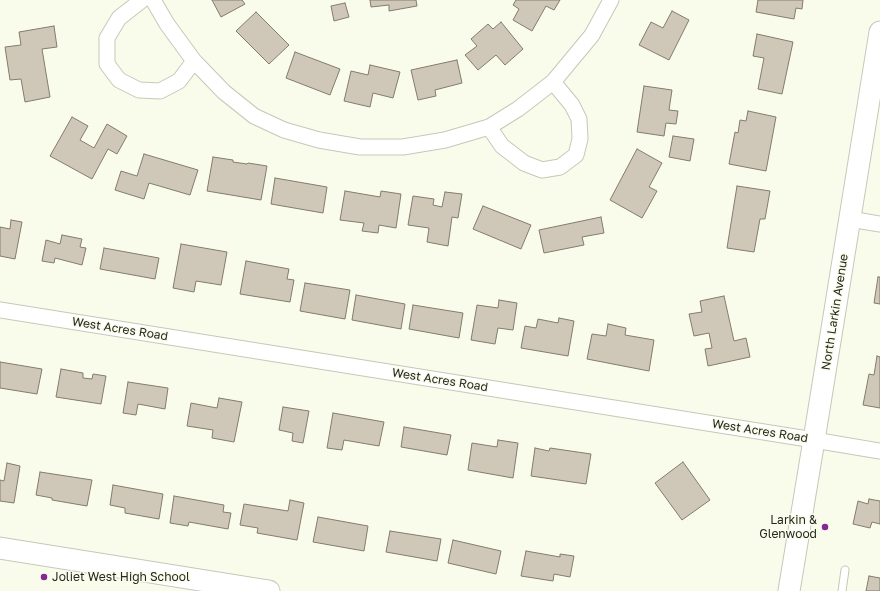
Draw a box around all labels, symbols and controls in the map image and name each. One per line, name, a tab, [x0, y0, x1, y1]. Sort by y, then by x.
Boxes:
street label: North Larkin Avenue	[819, 253, 851, 371]
street label: West Acres Road	[71, 314, 169, 344]
street label: West Acres Road	[391, 365, 489, 395]
street label: West Acres Road	[711, 416, 809, 446]
place label: Larkin & Glenwood	[759, 513, 817, 541]
marker: Larkin & Glenwood	[820, 522, 830, 532]
place label: Joliet West High School	[52, 570, 190, 584]
marker: Joliet West High School	[39, 572, 49, 582]

